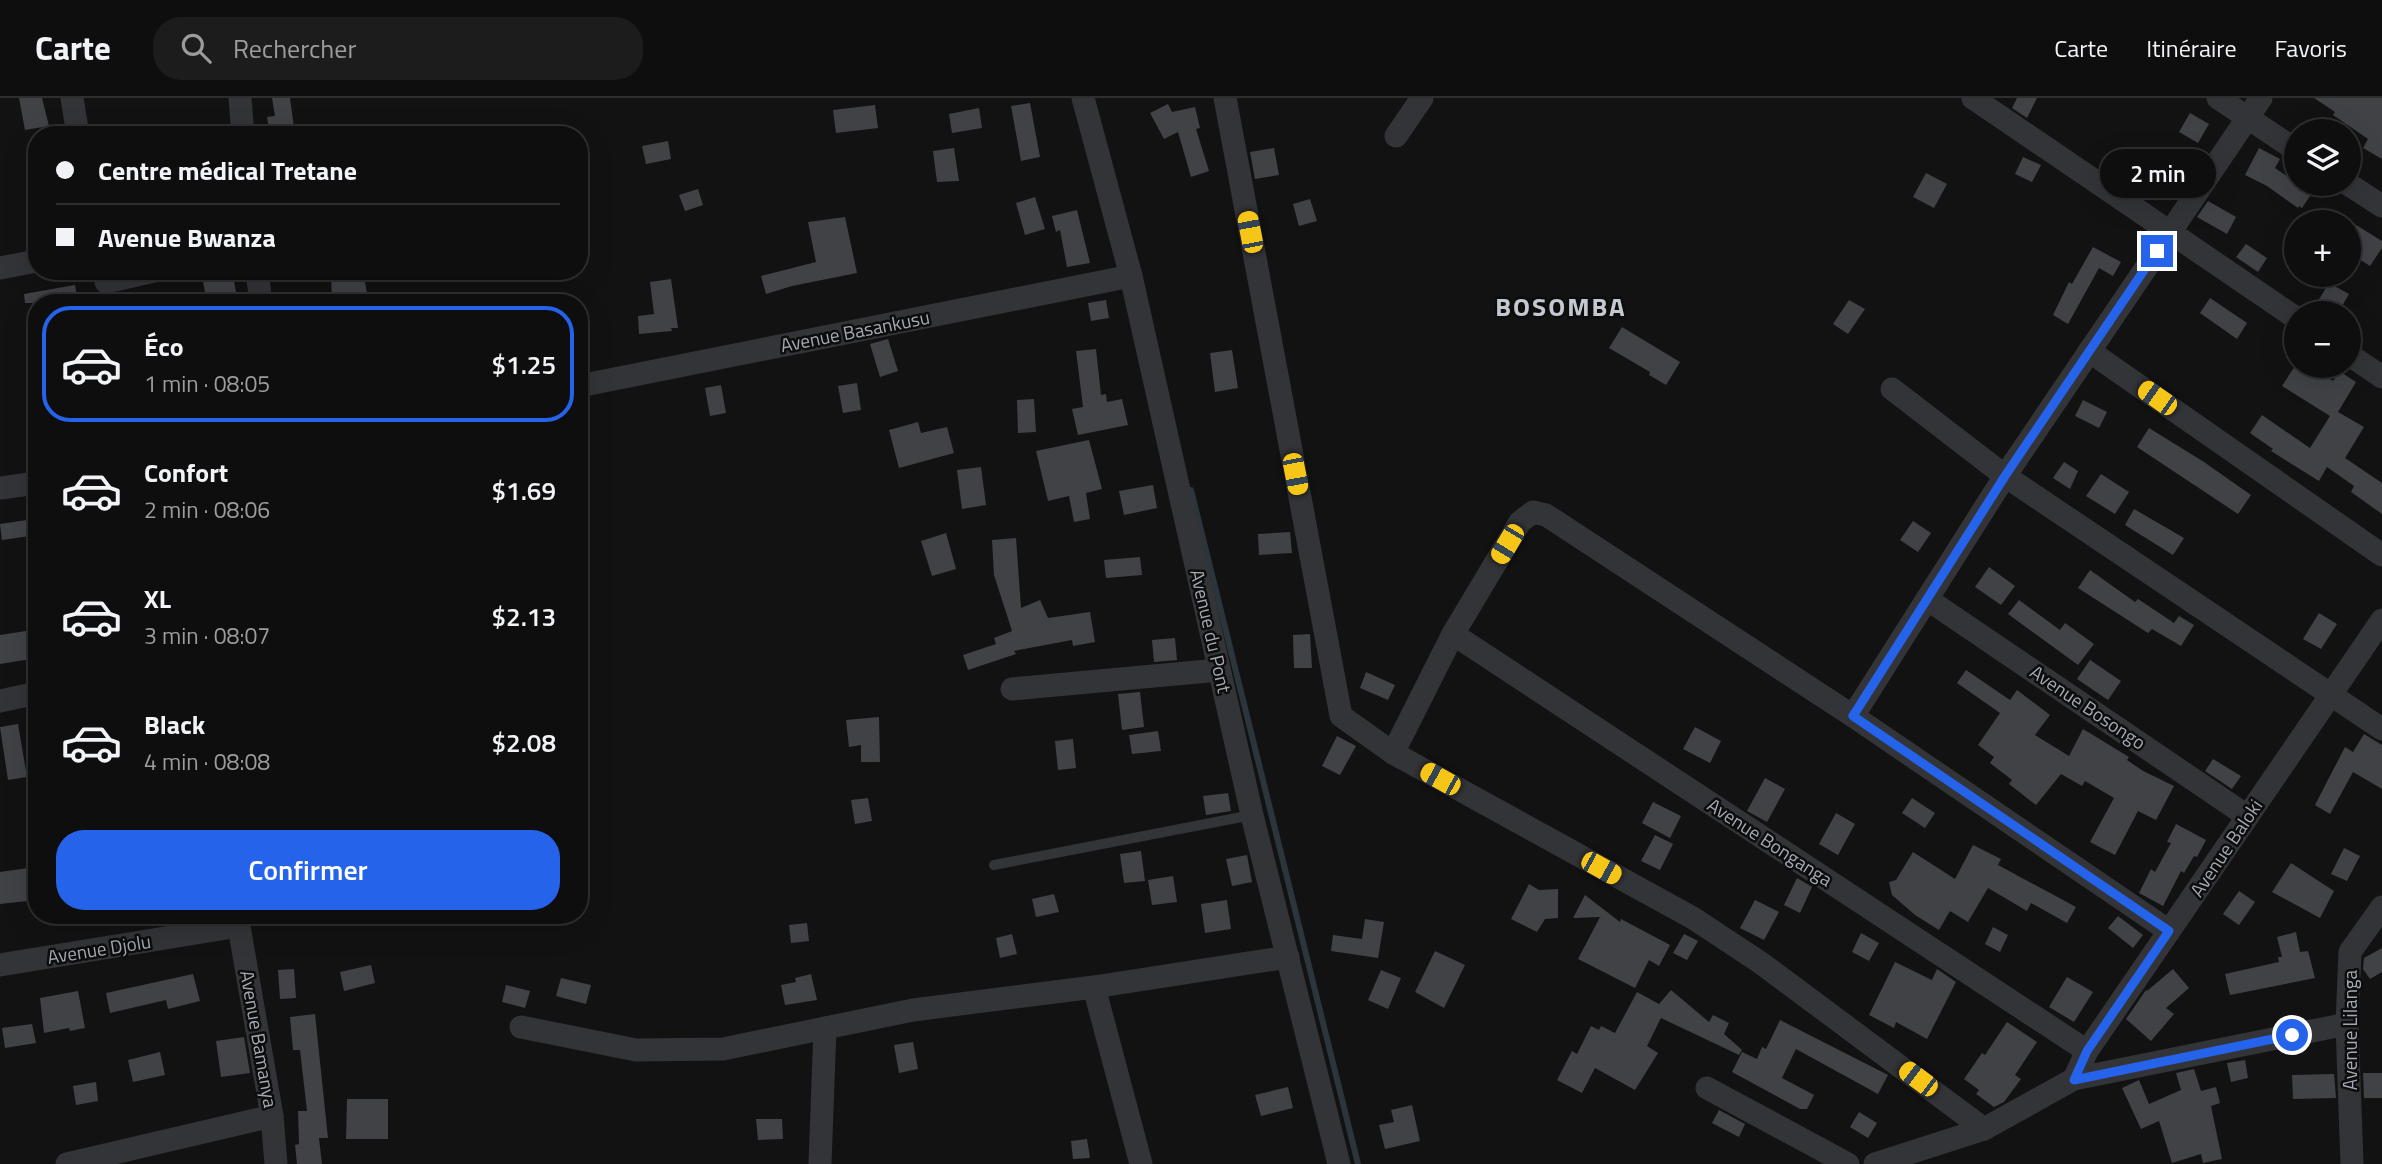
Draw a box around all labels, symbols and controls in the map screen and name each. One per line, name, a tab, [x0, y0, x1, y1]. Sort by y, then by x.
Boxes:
search box	[153, 17, 643, 80]
text: Carte	[35, 23, 111, 73]
icon: search	[177, 29, 215, 67]
text: Rechercher	[233, 29, 356, 68]
text: Carte	[2054, 30, 2108, 66]
text: Itinéraire	[2146, 30, 2237, 66]
text: Favoris	[2275, 30, 2347, 66]
map controls	[2284, 119, 2361, 378]
button: layers	[2284, 119, 2361, 196]
callout: 2 min	[2099, 150, 2215, 198]
text: Centre médical Tretane	[98, 151, 357, 190]
text: 2 min	[2130, 156, 2186, 191]
car	[1236, 209, 1265, 255]
button: +	[2284, 210, 2361, 287]
text: Avenue Bwanza	[98, 218, 276, 257]
route end	[2141, 235, 2173, 267]
district label: BOSOMBA	[1495, 287, 1627, 326]
button: −	[2284, 301, 2361, 378]
street label: Avenue Basankusu	[778, 302, 932, 359]
text: Éco	[144, 327, 184, 366]
icon: car	[60, 333, 123, 396]
text: $1.25	[492, 345, 556, 384]
text: 1 min · 08:05	[144, 366, 270, 401]
car	[2134, 377, 2181, 419]
car	[1281, 451, 1310, 497]
text: Confort	[144, 453, 228, 492]
icon: car	[60, 459, 123, 522]
text: $1.69	[492, 471, 556, 510]
text: 2 min · 08:06	[144, 492, 270, 527]
car	[1488, 521, 1527, 567]
street label: Avenue du Pont	[1183, 566, 1240, 696]
text: XL	[144, 579, 171, 618]
icon: car	[60, 585, 123, 648]
text: $2.13	[492, 597, 556, 636]
text: 3 min · 08:07	[144, 618, 270, 653]
street label: Avenue Bosongo	[2025, 657, 2152, 756]
text: Black	[144, 705, 205, 744]
icon: car	[60, 711, 123, 774]
text: $2.08	[492, 723, 556, 762]
text: 4 min · 08:08	[144, 744, 270, 779]
car	[1417, 760, 1464, 798]
street label: Avenue Bonganga	[1702, 790, 1839, 893]
street label: Avenue Baloki	[2182, 793, 2269, 902]
button: Confirmer	[56, 830, 560, 910]
car	[1578, 849, 1625, 887]
street label: Avenue Djolu	[45, 926, 153, 971]
street label: Avenue Bamanya	[233, 968, 286, 1110]
street label: Avenue Lilanga	[2335, 969, 2364, 1090]
route start	[2276, 1019, 2308, 1051]
car	[1895, 1058, 1942, 1100]

